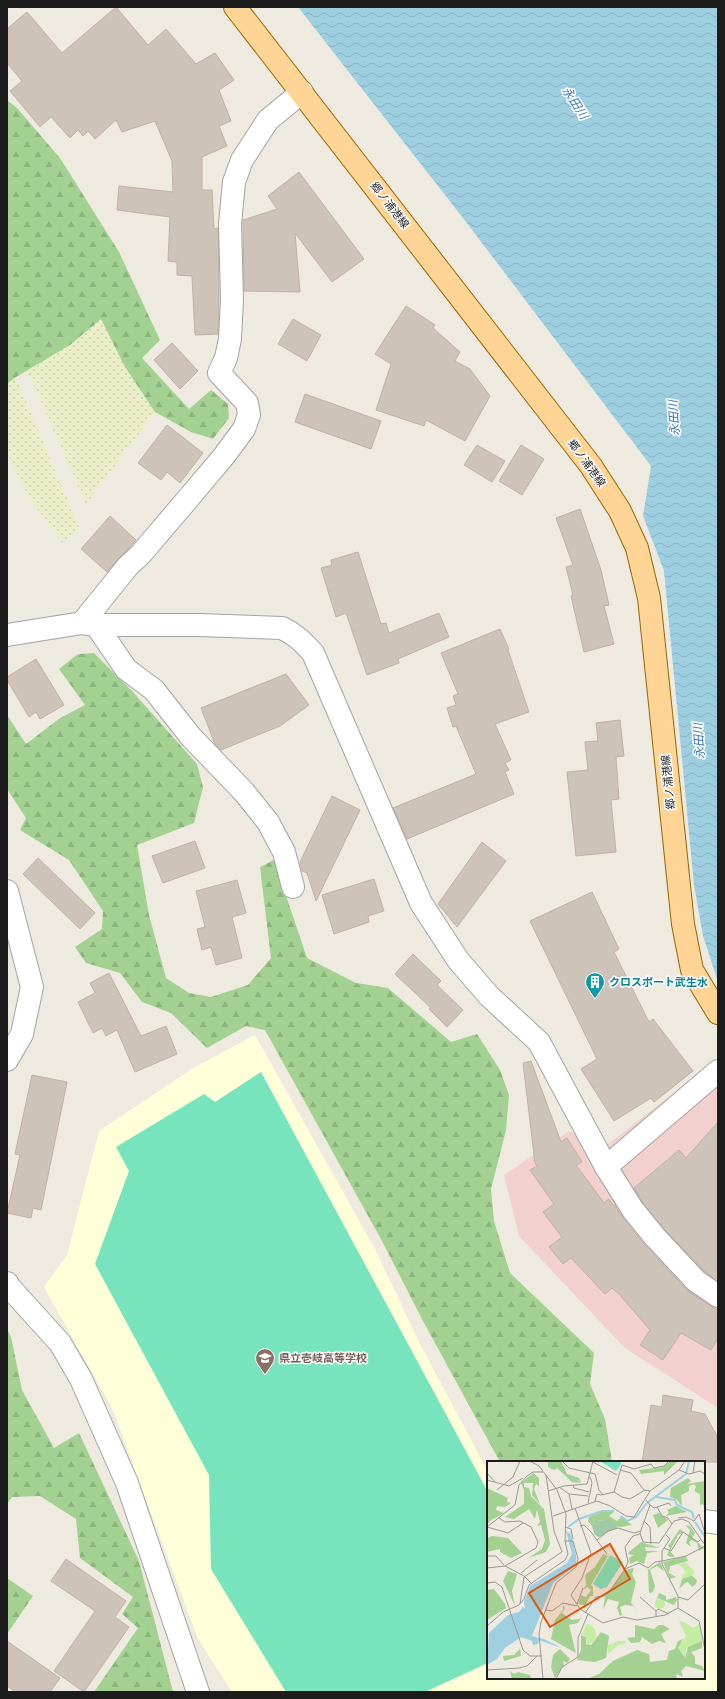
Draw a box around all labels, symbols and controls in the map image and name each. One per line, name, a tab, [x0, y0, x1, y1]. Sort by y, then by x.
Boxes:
water label: 永田川	[559, 84, 593, 124]
street label: 郷ノ浦港線	[368, 179, 412, 231]
water label: 永田川	[665, 398, 682, 437]
street label: 郷ノ浦港線	[565, 437, 609, 489]
water label: 永田川	[690, 721, 707, 760]
street label: 郷ノ浦港線	[658, 754, 678, 810]
building icon: クロスポート武生水	[584, 971, 606, 999]
place label: クロスポート武生水	[609, 975, 708, 989]
school or university icon: 県立壱岐高等学校	[254, 1347, 276, 1375]
place label: 県立壱岐高等学校	[279, 1351, 367, 1365]
inset map	[487, 1461, 705, 1679]

